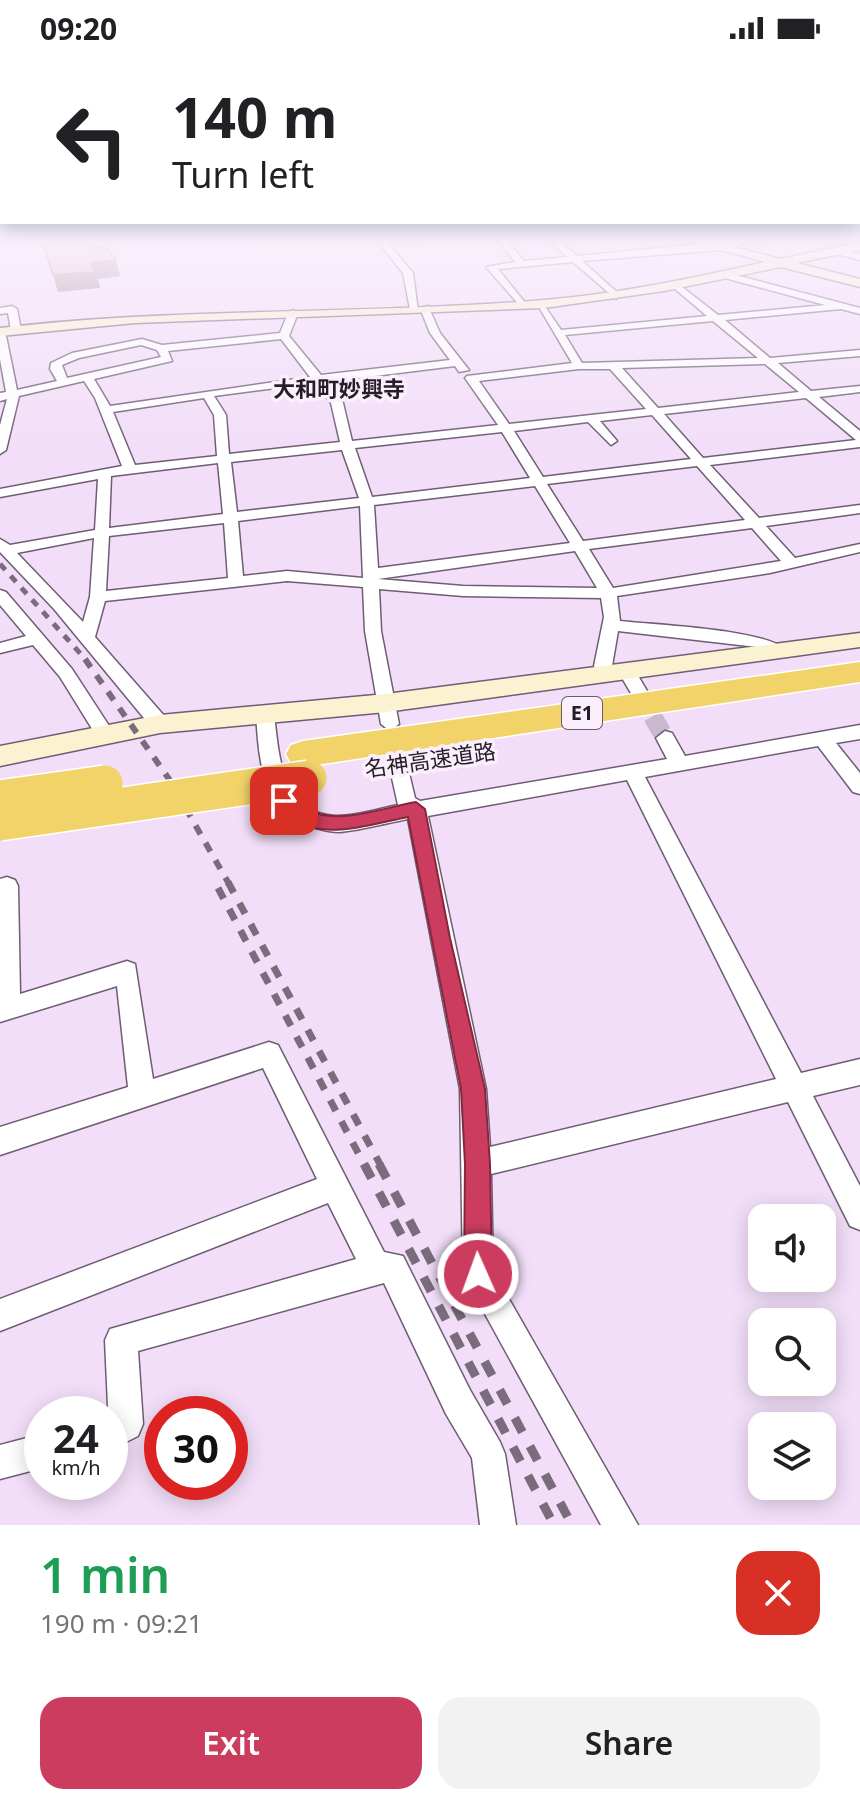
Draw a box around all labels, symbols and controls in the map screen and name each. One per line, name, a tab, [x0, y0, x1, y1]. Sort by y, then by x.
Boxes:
text: 09:20	[40, 8, 117, 49]
text: 140 m	[172, 78, 337, 154]
icon: left	[40, 88, 144, 192]
text: Turn left	[172, 150, 314, 199]
district label: 大和町妙興寺	[273, 373, 405, 403]
road number: E1	[562, 697, 602, 729]
street label: 名神高速道路	[362, 735, 497, 783]
pin	[250, 767, 318, 835]
icon: arrive	[262, 779, 306, 823]
map controls	[748, 1204, 836, 1500]
button: sound	[748, 1204, 836, 1292]
position arrow	[436, 1232, 520, 1316]
button: search	[748, 1308, 836, 1396]
speed limit sign: 30	[144, 1396, 248, 1500]
text: 24	[53, 1410, 99, 1465]
button: layers	[748, 1412, 836, 1500]
text: km/h	[51, 1454, 101, 1481]
text: 1 min	[40, 1542, 170, 1607]
button: close	[736, 1551, 820, 1635]
text: 190 m · 09:21	[40, 1605, 203, 1641]
button: Exit	[40, 1697, 422, 1789]
button: Share	[438, 1697, 820, 1789]

